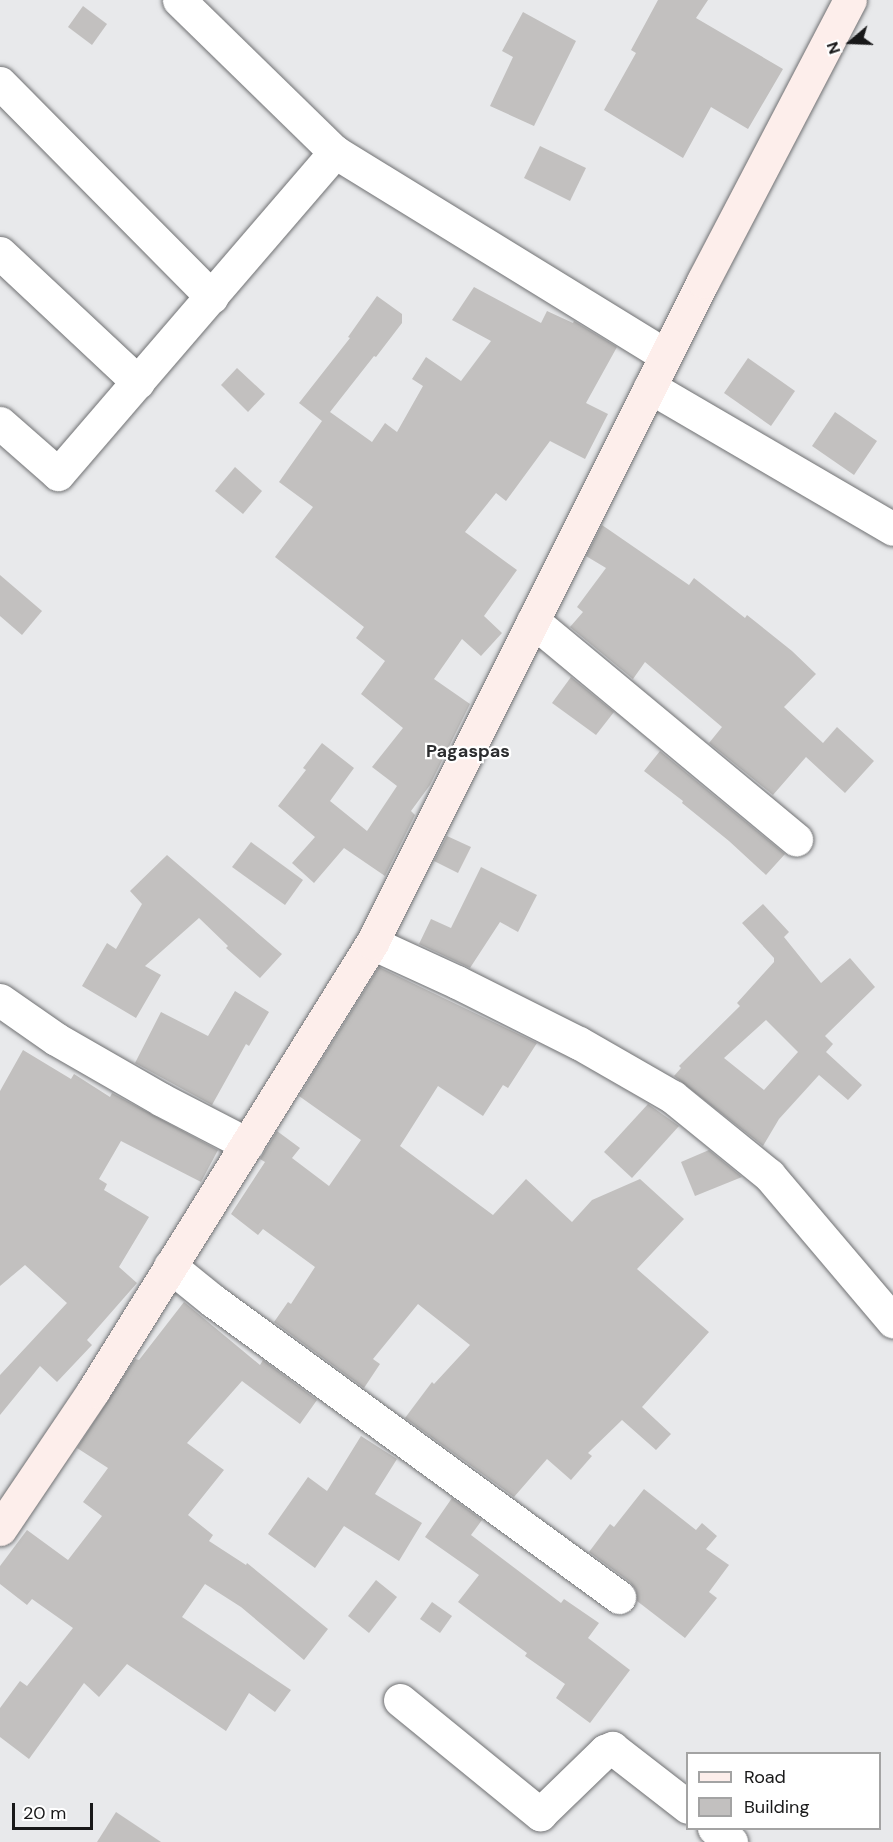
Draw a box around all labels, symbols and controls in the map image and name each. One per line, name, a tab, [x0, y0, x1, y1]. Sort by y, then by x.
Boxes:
north arrow	[821, 12, 881, 72]
text: N	[822, 39, 845, 57]
district label: Pagaspas	[426, 740, 510, 762]
legend	[686, 1752, 881, 1830]
text: Road	[744, 1765, 786, 1789]
scale bar	[15, 1791, 96, 1829]
text: Building	[744, 1795, 809, 1819]
text: 20 m	[23, 1801, 66, 1825]

